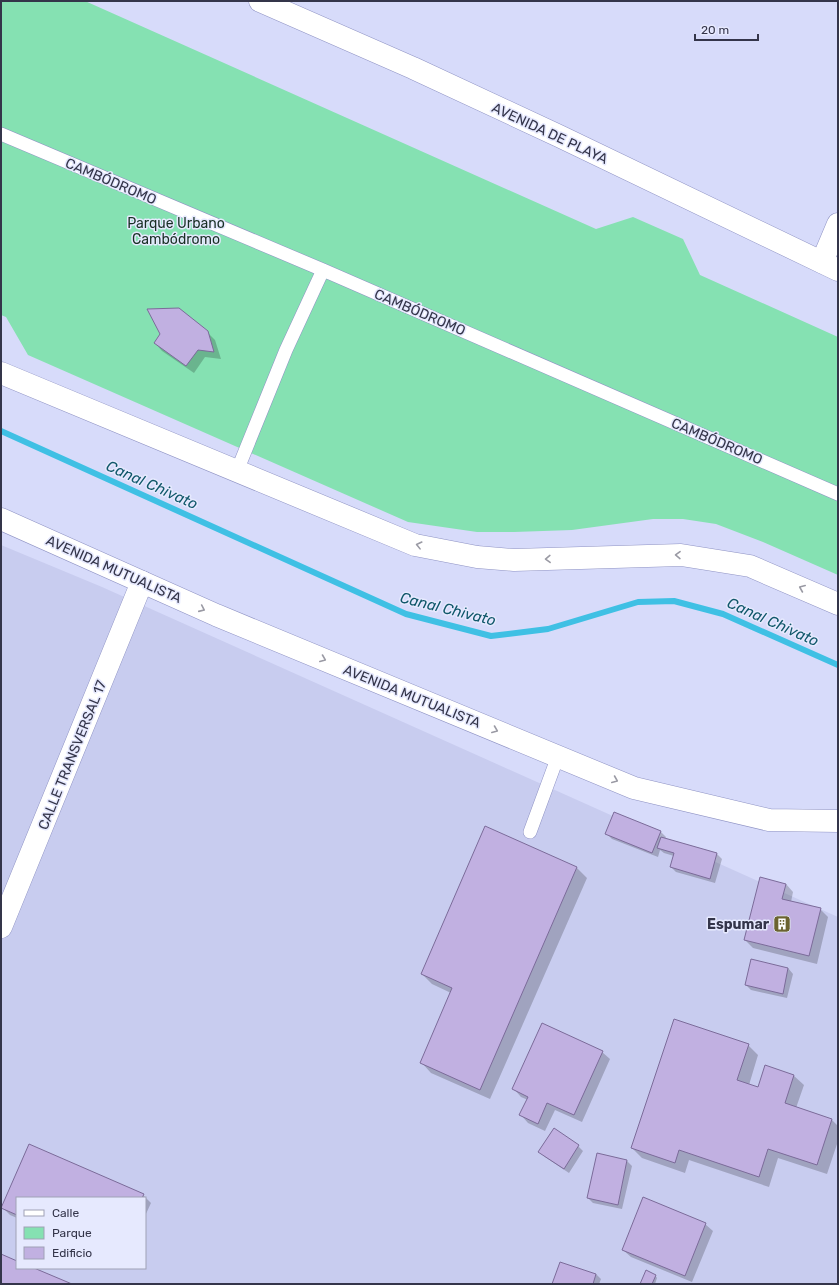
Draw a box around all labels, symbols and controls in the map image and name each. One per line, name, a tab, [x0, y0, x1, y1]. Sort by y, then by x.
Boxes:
scale bar	[695, 16, 758, 42]
text: 20 m	[701, 23, 729, 37]
street label: AVENIDA DE PLAYA	[489, 99, 611, 168]
street label: CAMBÓDROMO	[63, 154, 159, 208]
park label: Parque Urbano Cambódromo	[127, 215, 225, 248]
street label: CAMBÓDROMO	[372, 285, 468, 339]
street label: CAMBÓDROMO	[669, 414, 765, 468]
water label: Canal Chivato	[103, 457, 201, 513]
street label: AVENIDA MUTUALISTA	[43, 532, 185, 607]
one-way arrow	[416, 541, 423, 550]
one-way arrow	[675, 551, 681, 559]
one-way arrow	[545, 555, 551, 563]
one-way arrow	[799, 585, 806, 593]
water label: Canal Chivato	[398, 588, 498, 630]
water label: Canal Chivato	[724, 594, 822, 650]
one-way arrow	[199, 605, 206, 613]
one-way arrow	[319, 655, 326, 663]
street label: AVENIDA MUTUALISTA	[341, 661, 484, 732]
street label: CALLE TRANSVERSAL 17	[35, 678, 110, 832]
one-way arrow	[490, 725, 498, 733]
one-way arrow	[611, 775, 618, 783]
building icon: Espumar	[772, 914, 792, 934]
place label: Espumar	[707, 916, 770, 933]
legend	[16, 1197, 146, 1269]
text: Calle	[52, 1206, 79, 1220]
text: Parque	[52, 1226, 92, 1240]
text: Edificio	[52, 1246, 92, 1260]

